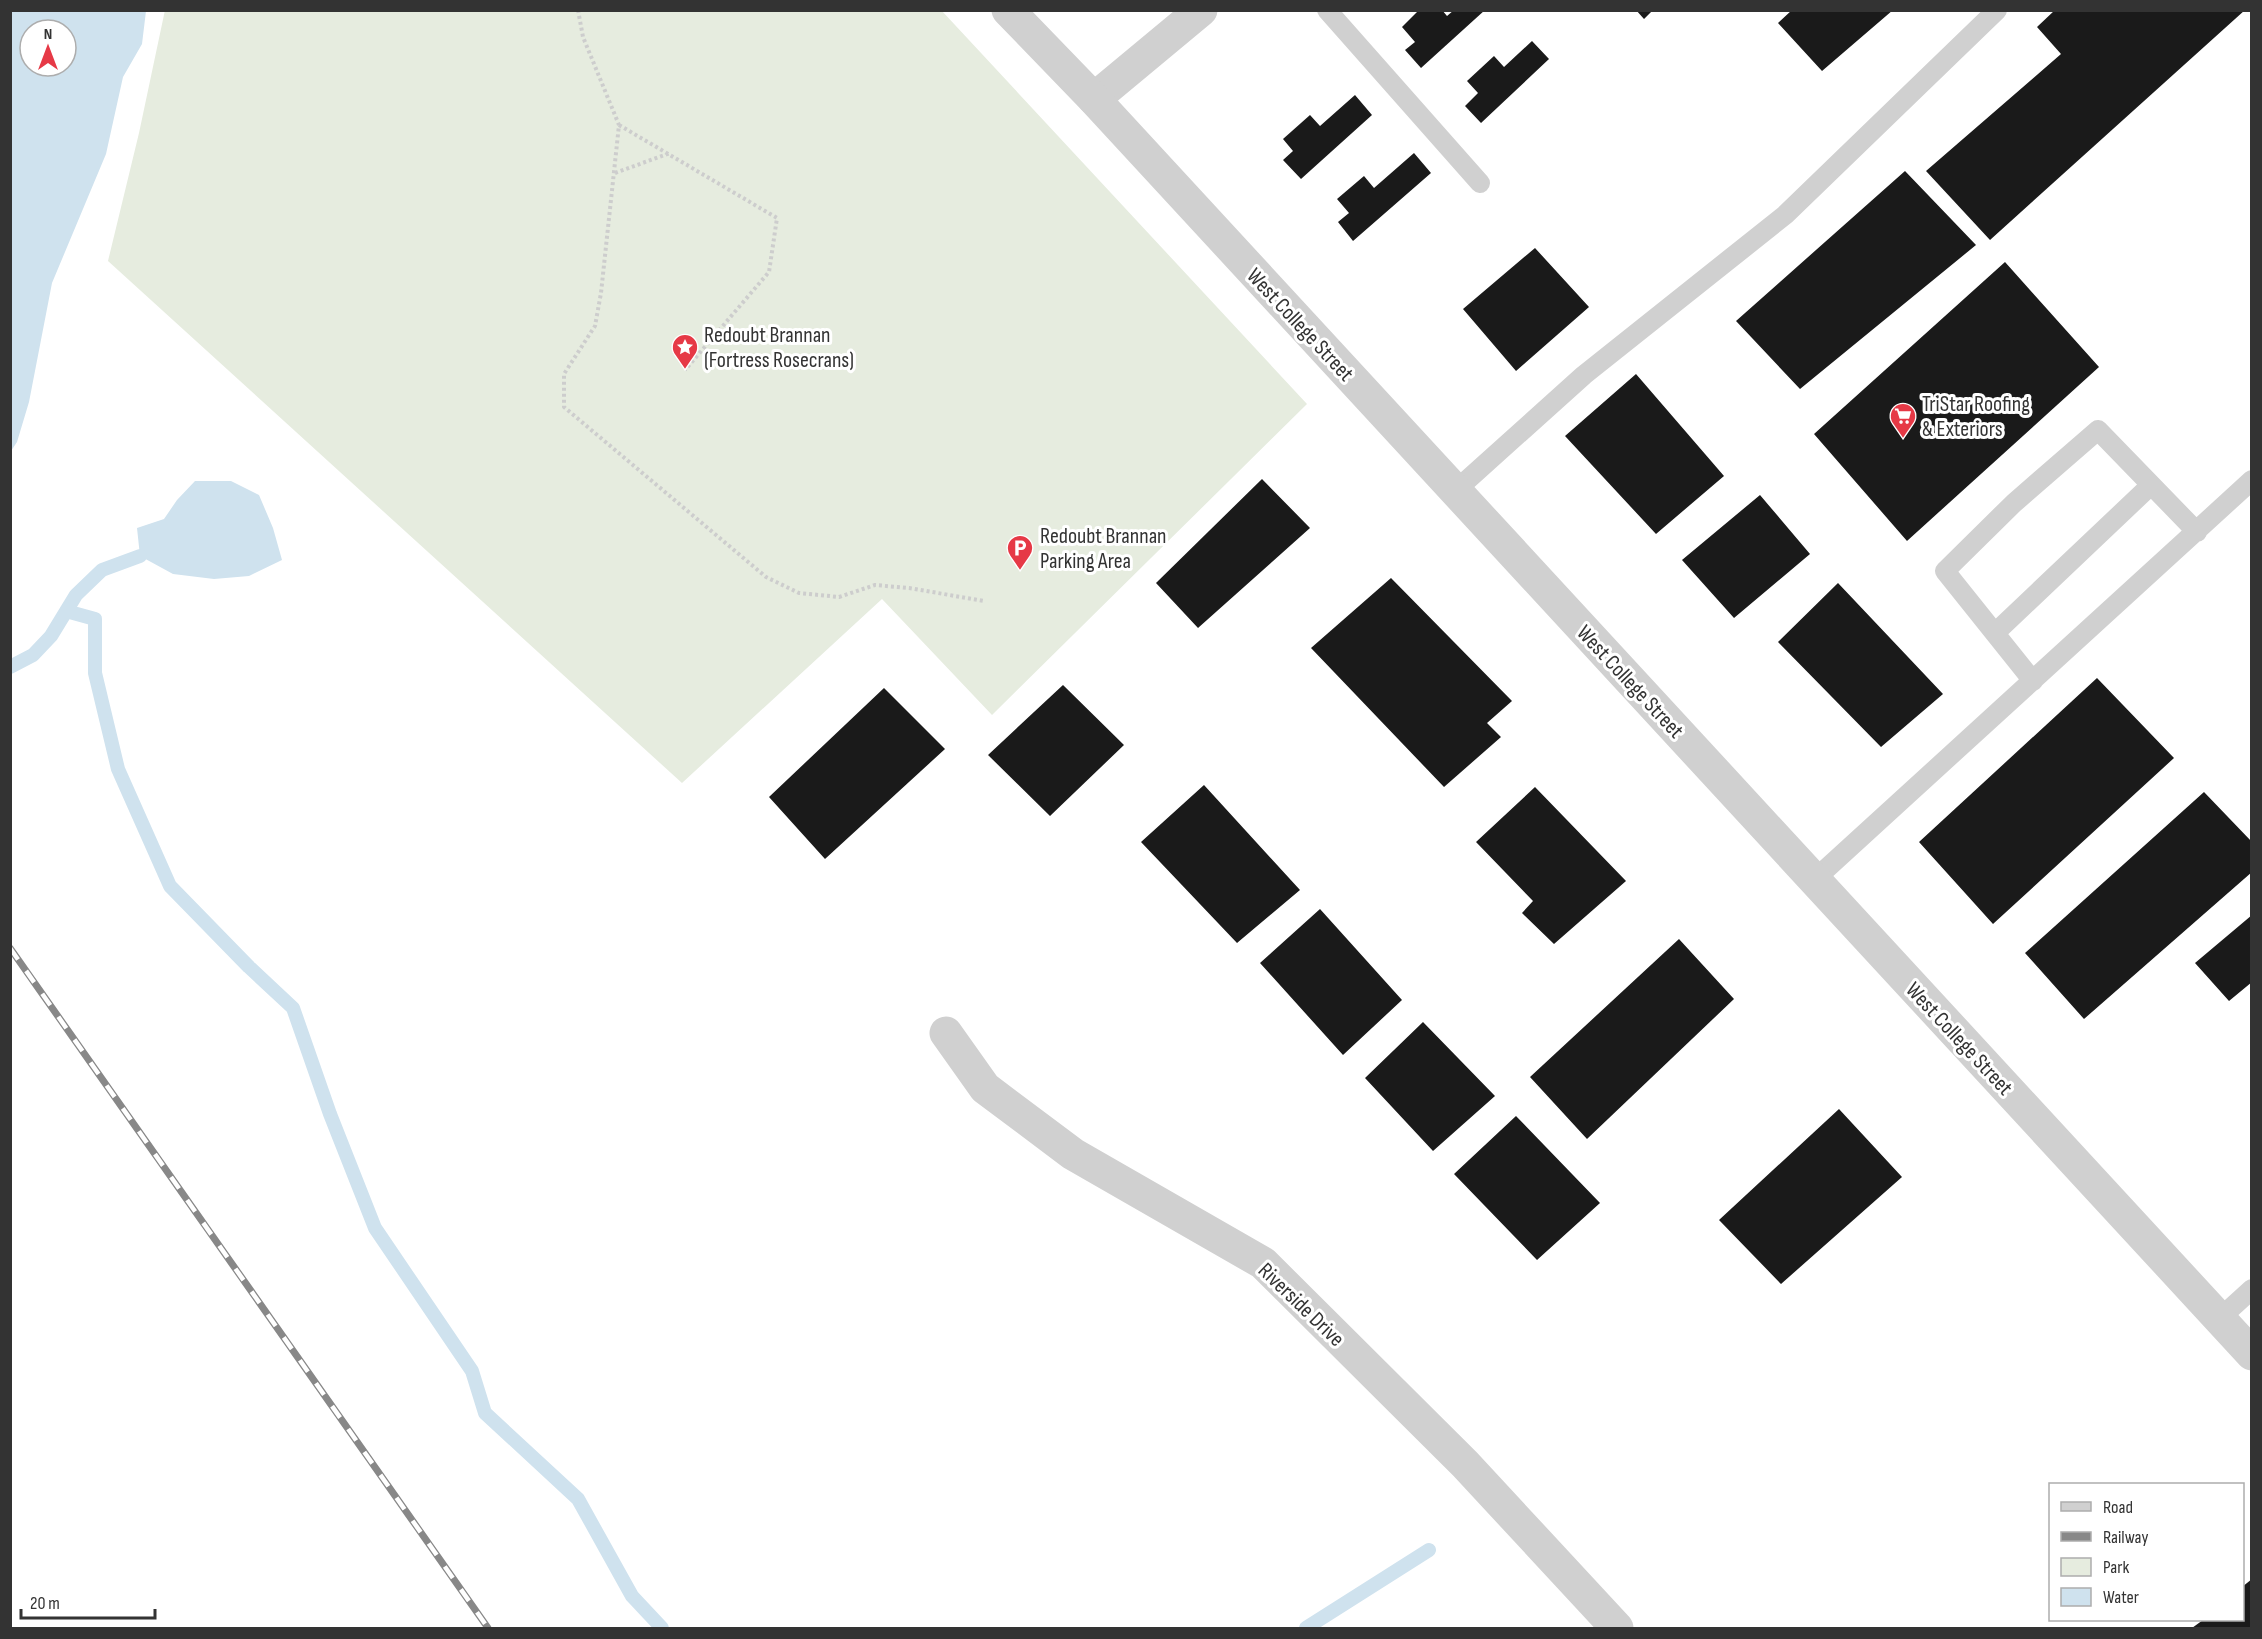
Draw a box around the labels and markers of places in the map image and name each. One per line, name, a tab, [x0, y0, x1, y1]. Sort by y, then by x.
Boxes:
place label: Redoubt Brannan (Fortress Rosecrans)	[704, 322, 854, 374]
place icon: Redoubt Brannan (Fortress Rosecrans)	[670, 332, 700, 370]
place label: TriStar Roofing & Exteriors	[1922, 391, 2030, 443]
supermarket icon: TriStar Roofing & Exteriors	[1888, 401, 1918, 439]
place label: Redoubt Brannan Parking Area	[1040, 523, 1167, 575]
parking icon: Redoubt Brannan Parking Area	[1005, 533, 1035, 571]

